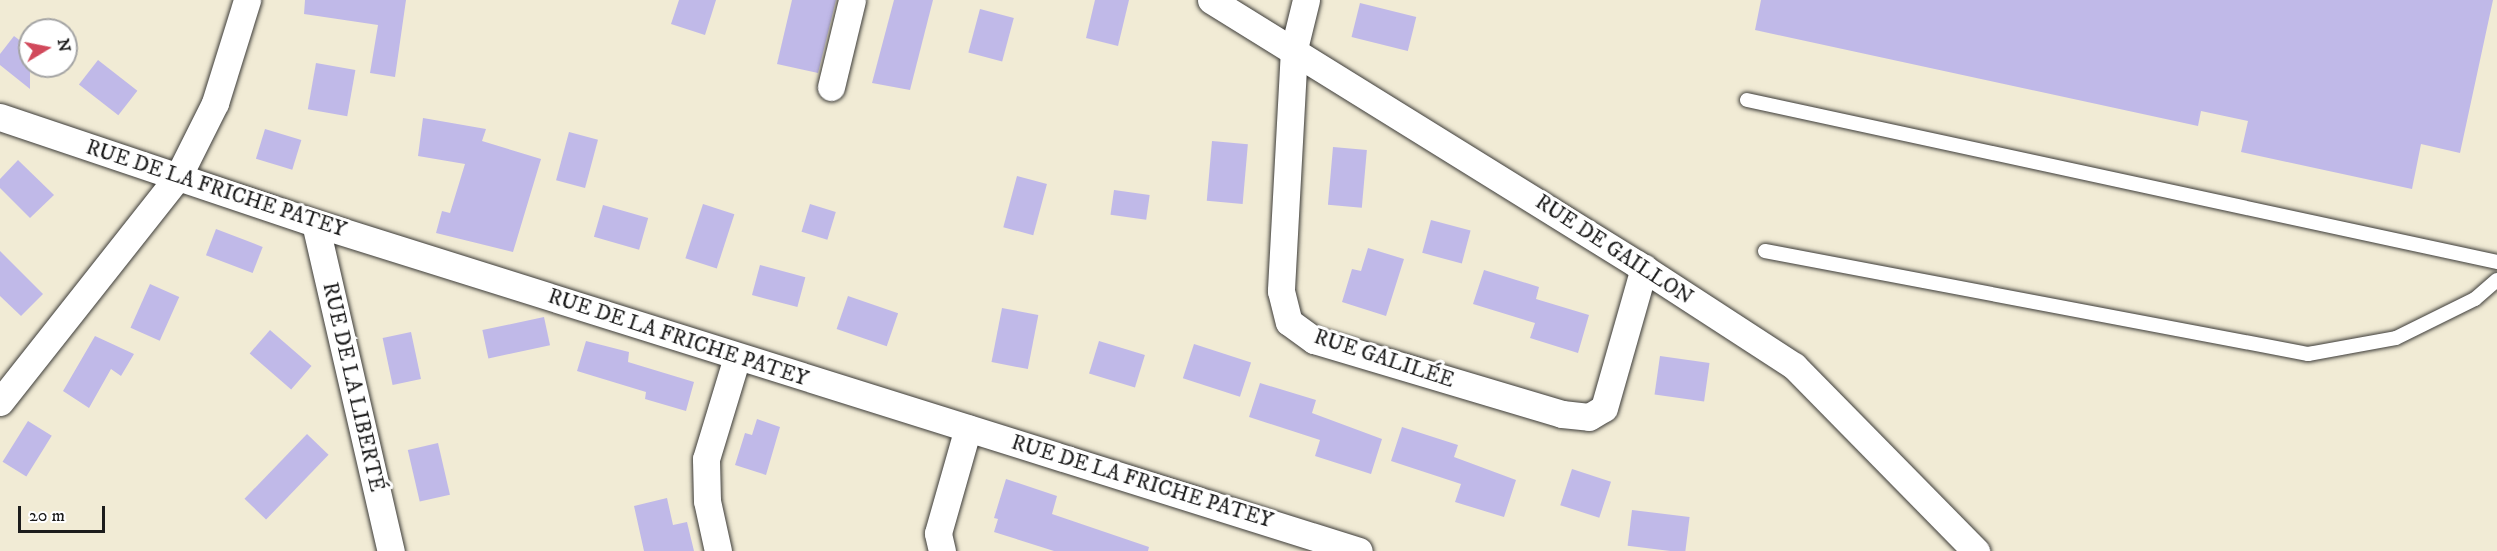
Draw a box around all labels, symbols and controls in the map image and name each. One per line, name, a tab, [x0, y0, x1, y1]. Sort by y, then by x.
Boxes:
north arrow	[18, 18, 78, 78]
text: N	[53, 37, 75, 53]
street label: RUE DE LA FRICHE PATEY	[83, 135, 349, 243]
street label: RUE DE GAILLON	[1530, 190, 1698, 310]
street label: RUE DE LA LIBERTÉ	[317, 280, 389, 494]
street label: RUE DE LA FRICHE PATEY	[545, 284, 811, 392]
street label: RUE GALILÉE	[1311, 324, 1457, 394]
street label: RUE DE LA FRICHE PATEY	[1008, 430, 1276, 534]
scale bar	[21, 494, 108, 532]
text: 20 m	[29, 505, 65, 527]

